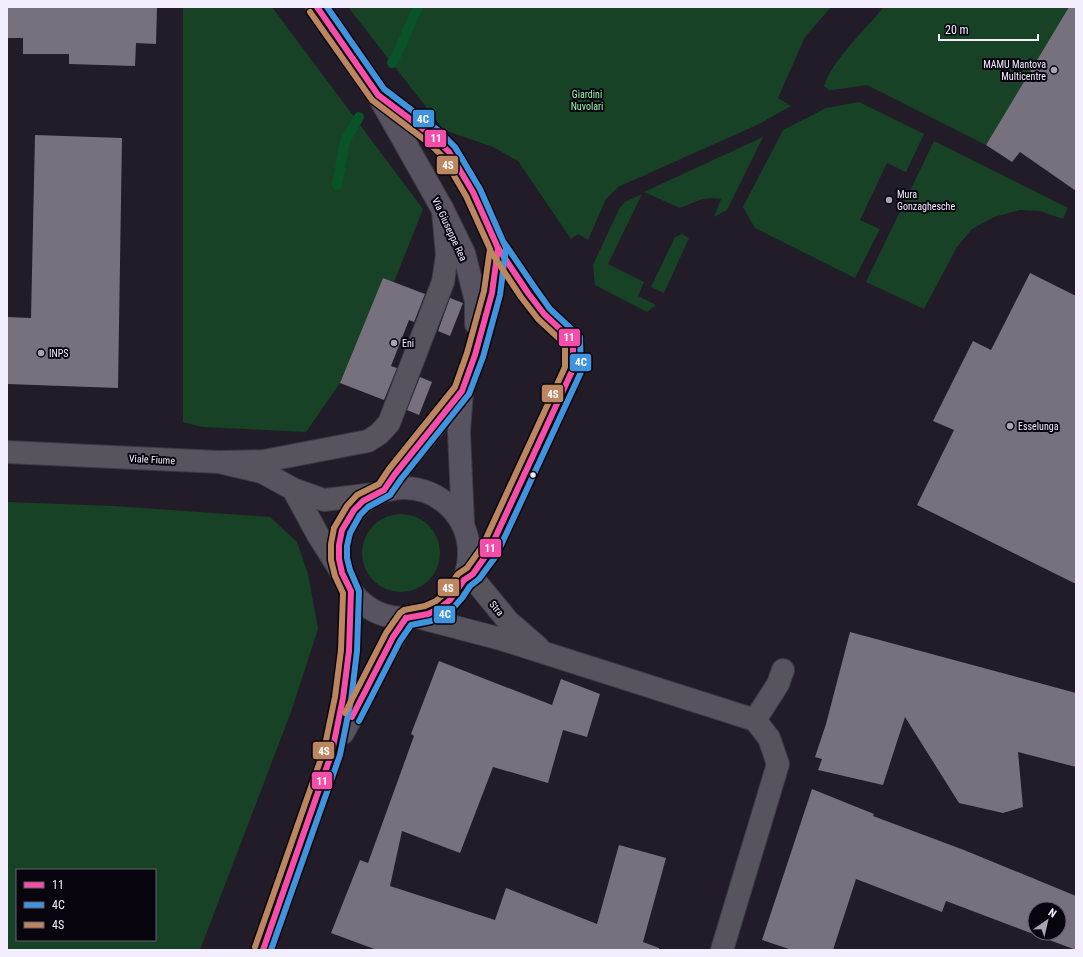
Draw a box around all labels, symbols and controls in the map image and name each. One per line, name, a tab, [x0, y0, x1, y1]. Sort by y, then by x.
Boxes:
scale bar	[939, 16, 1038, 42]
text: 20 m	[945, 23, 969, 37]
place label: MAMU Mantova Multicentre	[983, 59, 1046, 82]
marker: MAMU Mantova Multicentre	[1049, 65, 1059, 75]
park label: Giardini Nuvolari	[571, 89, 603, 112]
line badge: 4C	[412, 109, 435, 128]
text: 4C	[417, 113, 429, 126]
line badge: 11	[424, 129, 447, 148]
text: 11	[430, 132, 442, 145]
line badge: 4S	[436, 155, 459, 175]
text: 4S	[442, 159, 454, 172]
place label: Mura Gonzaghesche	[897, 189, 955, 212]
marker: Mura Gonzaghesche	[884, 195, 894, 205]
street label: Via Giuseppe Rea	[430, 196, 469, 263]
line badge: 11	[558, 328, 581, 347]
text: 11	[563, 331, 575, 344]
marker: Eni	[389, 338, 399, 348]
place label: Eni	[402, 338, 414, 349]
marker: INPS	[36, 348, 46, 358]
place label: INPS	[49, 348, 68, 359]
line badge: 4C	[569, 353, 592, 372]
text: 4C	[575, 356, 587, 369]
line badge: 4S	[541, 384, 564, 403]
text: 4S	[547, 388, 559, 401]
marker: Esselunga	[1005, 421, 1015, 431]
place label: Esselunga	[1018, 421, 1059, 432]
street label: Viale Fiume	[129, 453, 176, 466]
unlabelled marker	[528, 470, 538, 480]
line badge: 11	[479, 538, 502, 558]
text: 11	[484, 542, 496, 555]
line badge: 4S	[437, 578, 460, 597]
text: 4S	[442, 582, 454, 595]
street label: Stra	[487, 599, 506, 618]
line badge: 4C	[433, 605, 456, 624]
text: 4C	[439, 608, 451, 621]
line badge: 4S	[312, 741, 335, 760]
text: 4S	[318, 745, 330, 758]
line badge: 11	[311, 771, 333, 790]
text: 11	[316, 775, 328, 788]
legend	[16, 869, 156, 941]
text: 11	[52, 878, 64, 892]
text: 4C	[52, 898, 65, 912]
north arrow	[1027, 901, 1067, 941]
text: N	[1046, 906, 1059, 921]
text: 4S	[52, 918, 64, 932]

